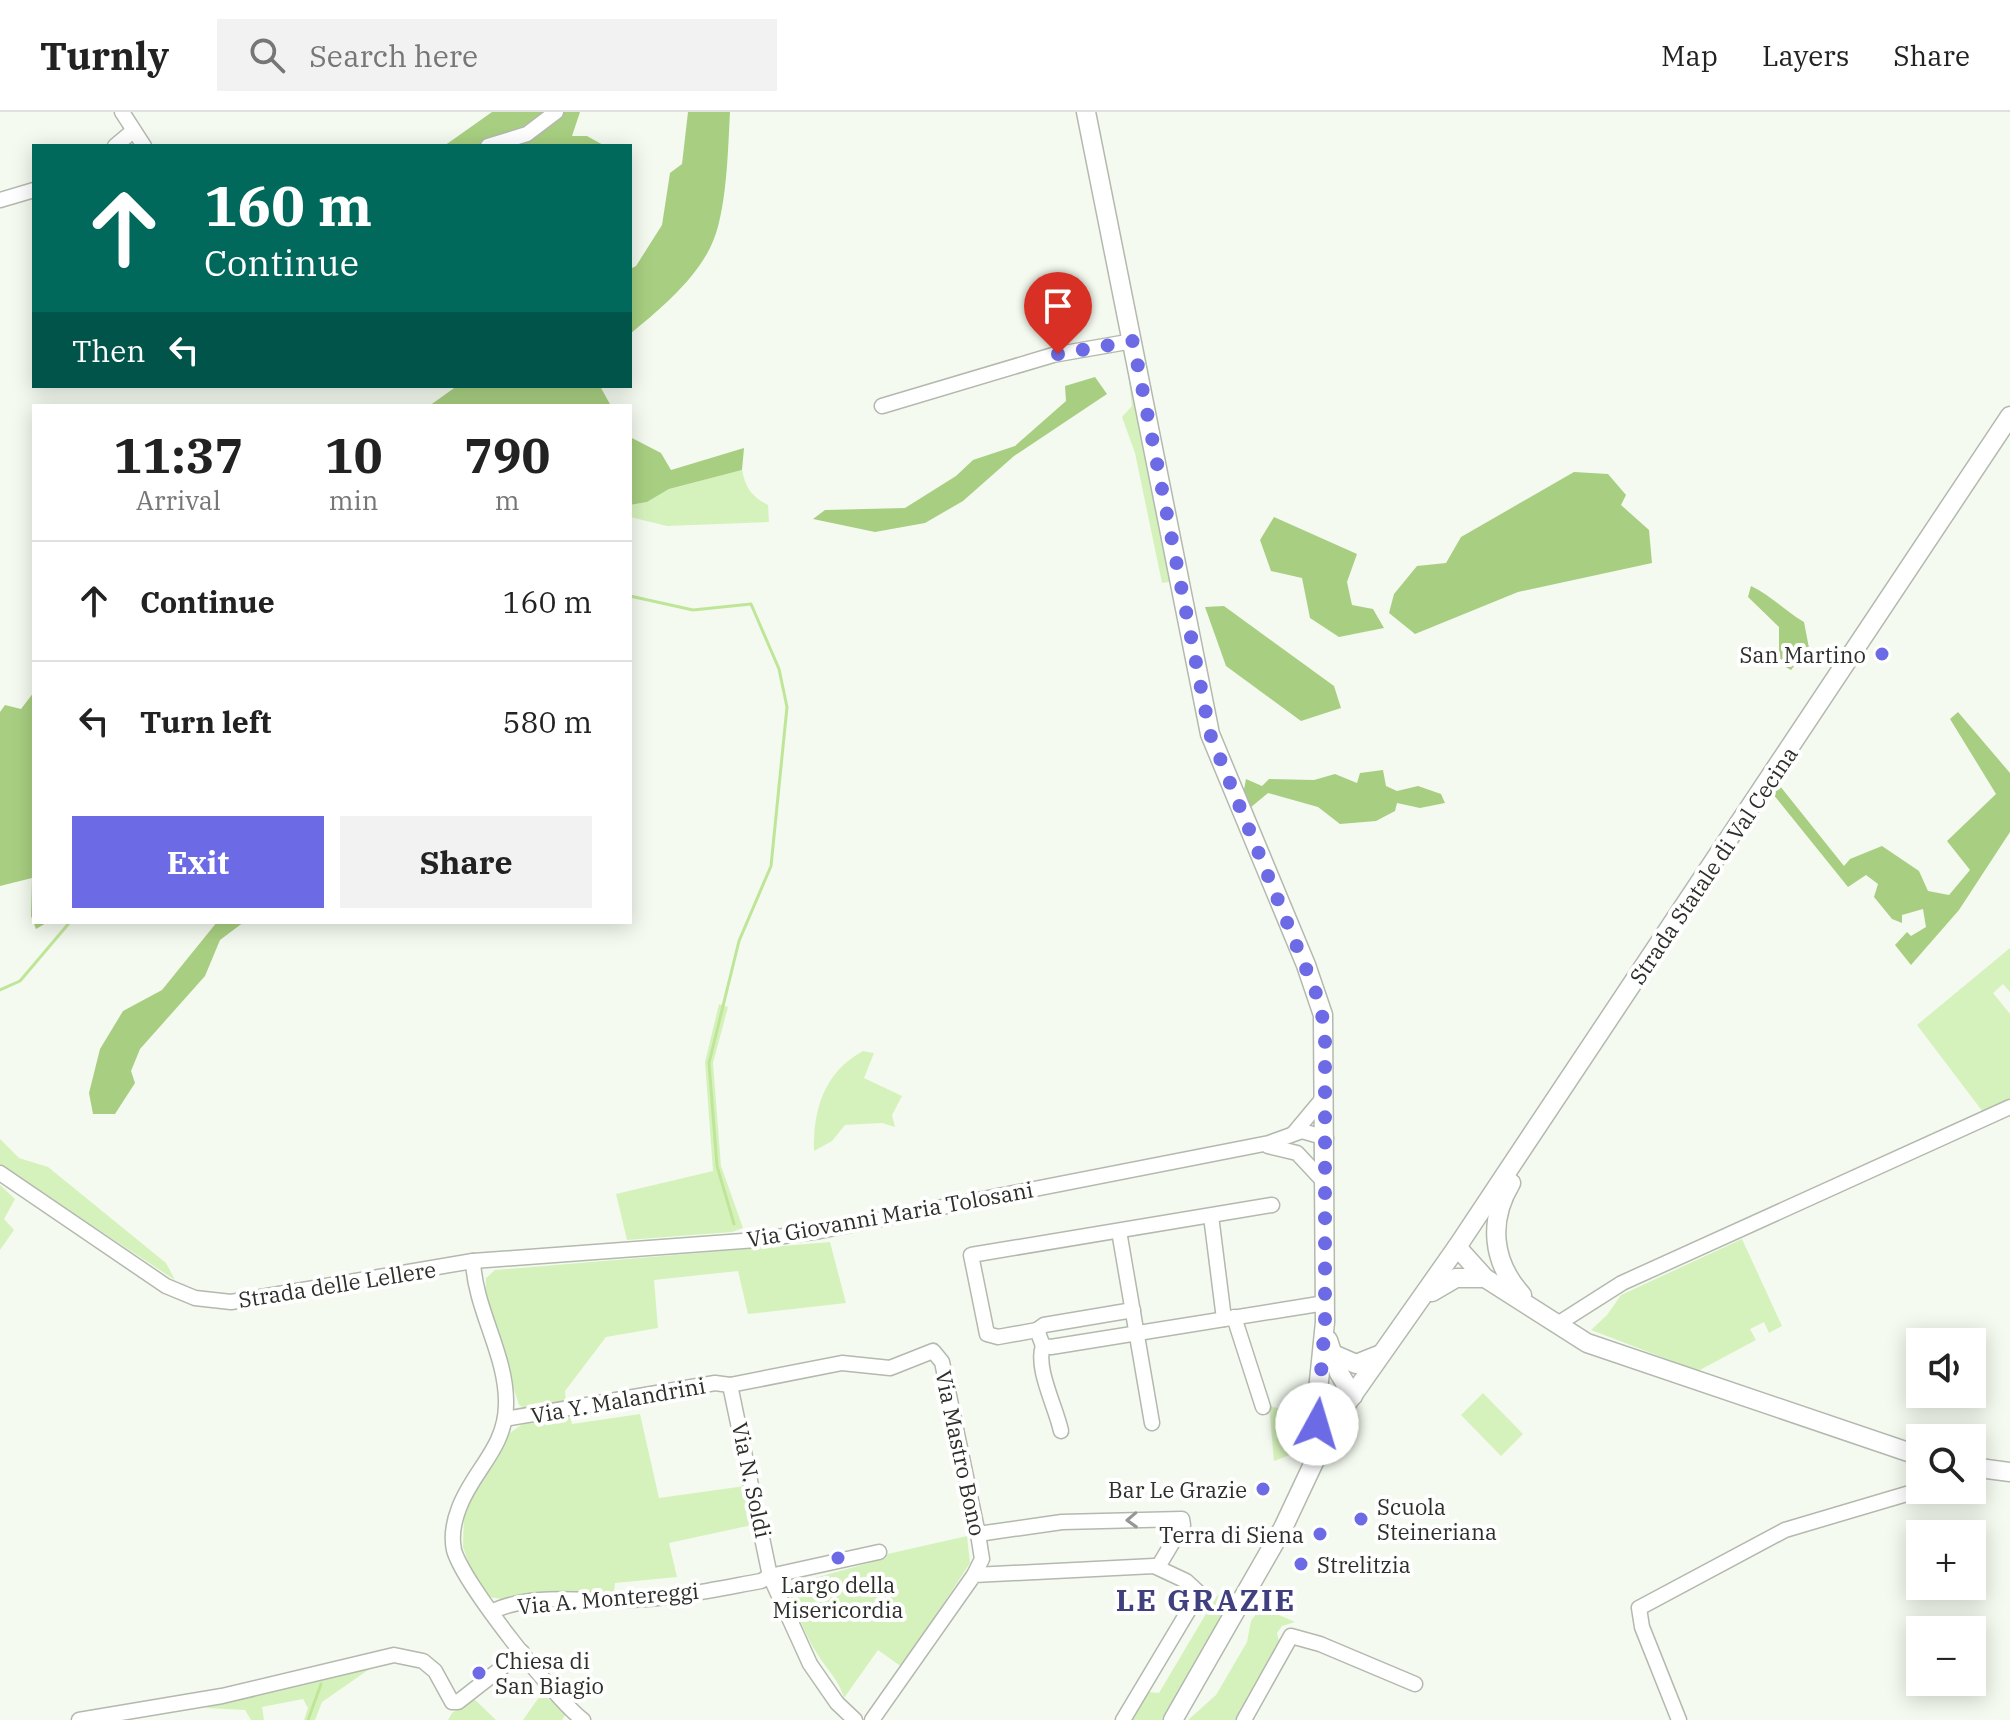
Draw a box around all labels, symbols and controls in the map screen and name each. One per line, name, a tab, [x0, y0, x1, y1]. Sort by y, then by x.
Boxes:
search box	[217, 19, 777, 91]
text: Turnly	[40, 31, 169, 80]
icon: search	[245, 33, 289, 77]
text: Search here	[309, 36, 478, 75]
text: Map	[1661, 37, 1718, 74]
text: Layers	[1762, 37, 1849, 74]
text: Share	[1893, 37, 1970, 74]
text: 160 m	[204, 169, 372, 241]
icon: ahead	[72, 176, 176, 280]
text: Continue	[204, 239, 359, 286]
pin	[1024, 272, 1092, 354]
icon: arrive	[1036, 284, 1080, 328]
icon: left	[162, 328, 206, 372]
text: Then	[72, 331, 146, 370]
text: 11:37	[114, 424, 243, 486]
text: 10	[325, 424, 382, 486]
text: 790	[464, 424, 550, 486]
text: Arrival	[136, 483, 221, 517]
text: min	[329, 483, 378, 517]
text: m	[495, 483, 520, 517]
icon: ahead	[72, 579, 116, 623]
text: Continue	[140, 582, 275, 621]
text: 160 m	[502, 582, 592, 621]
place label: San Martino	[1740, 640, 1866, 669]
marker: San Martino	[1873, 645, 1891, 663]
icon: left	[72, 699, 116, 743]
text: Turn left	[140, 702, 272, 741]
text: 580 m	[502, 702, 592, 741]
street label: Strada Statale di Val Cecina	[1622, 740, 1804, 990]
button: Exit	[72, 816, 324, 908]
button: Share	[340, 816, 592, 908]
street label: Via Giovanni Maria Tolosani	[745, 1175, 1036, 1253]
street label: Strada delle Lellere	[236, 1254, 438, 1314]
map controls	[1906, 1328, 1986, 1696]
button: sound	[1906, 1328, 1986, 1408]
street label: Via Mastro Bono	[929, 1368, 993, 1538]
street label: Via Y. Malandrini	[528, 1370, 708, 1430]
position arrow	[1275, 1382, 1359, 1466]
street label: Via N. Soldi	[726, 1419, 778, 1541]
button: search	[1906, 1424, 1986, 1504]
place label: Bar Le Grazie	[1108, 1475, 1247, 1504]
marker: Bar Le Grazie	[1254, 1480, 1272, 1498]
place label: Scuola Steineriana	[1377, 1492, 1497, 1546]
marker: Scuola Steineriana	[1352, 1510, 1370, 1528]
one-way arrow	[1125, 1511, 1138, 1528]
place label: Terra di Siena	[1159, 1520, 1304, 1549]
button: +	[1906, 1520, 1986, 1600]
marker: Terra di Siena	[1311, 1525, 1329, 1543]
marker: Largo della Misericordia	[829, 1549, 847, 1567]
place label: Strelitzia	[1317, 1550, 1411, 1579]
marker: Strelitzia	[1292, 1555, 1310, 1573]
place label: Largo della Misericordia	[773, 1570, 903, 1624]
street label: Via A. Montereggi	[516, 1576, 700, 1620]
district label: LE GRAZIE	[1116, 1580, 1296, 1619]
button: −	[1906, 1616, 1986, 1696]
place label: Chiesa di San Biagio	[495, 1646, 604, 1700]
marker: Chiesa di San Biagio	[470, 1664, 488, 1682]

